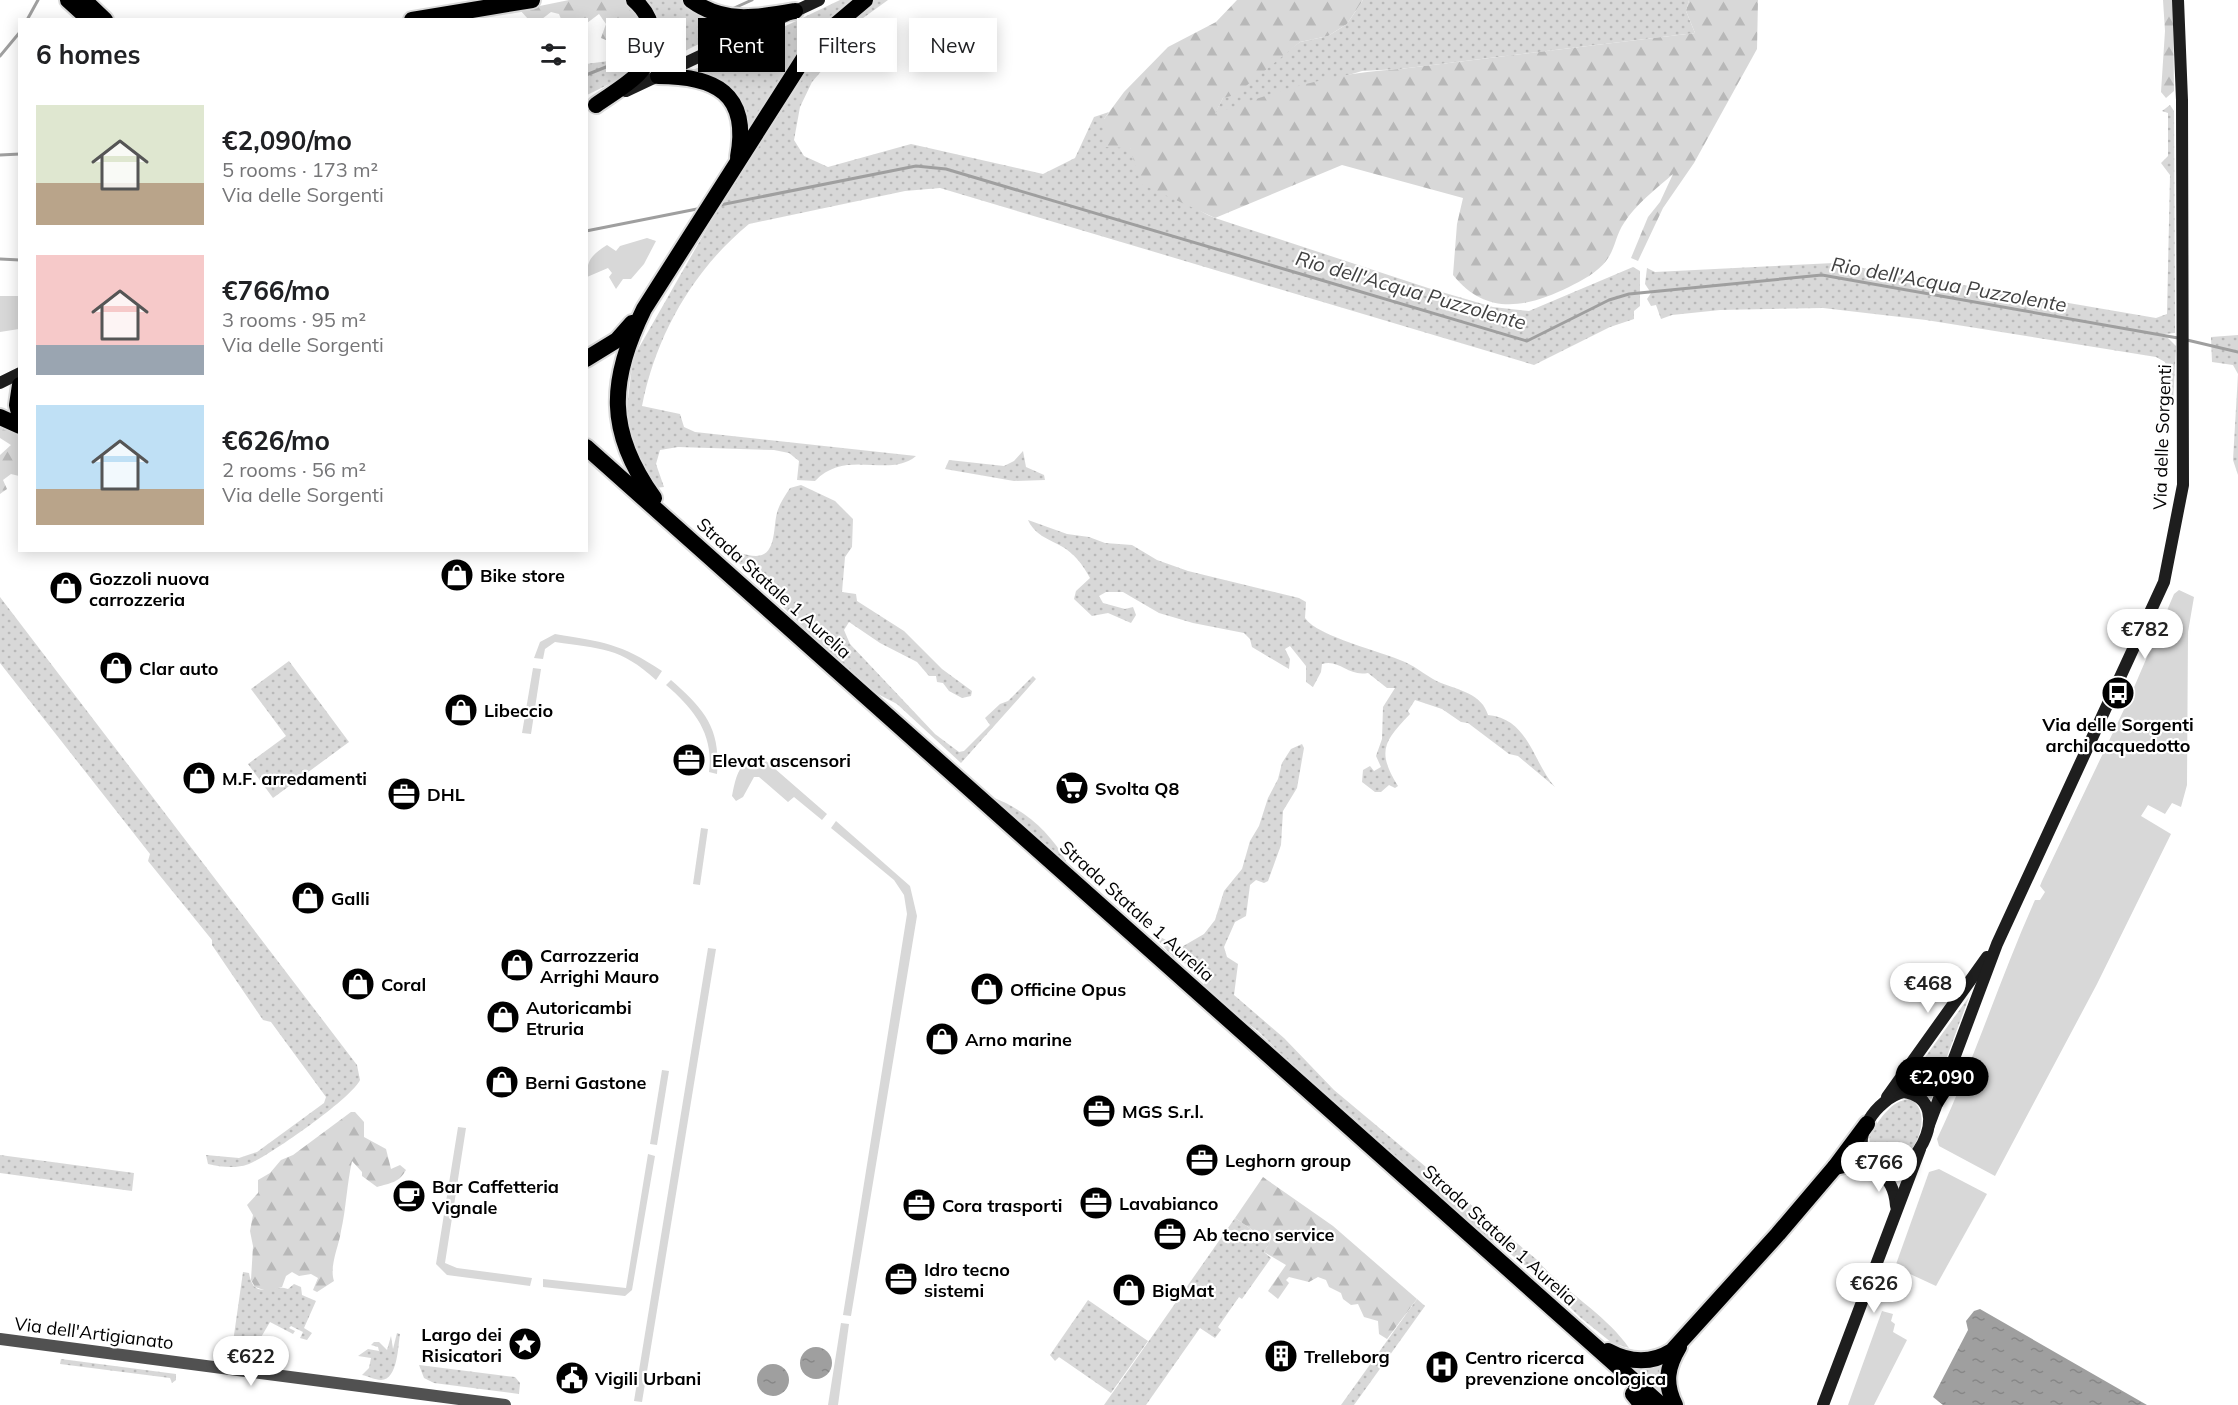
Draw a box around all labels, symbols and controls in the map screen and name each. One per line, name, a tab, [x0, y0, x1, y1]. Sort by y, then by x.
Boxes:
chip: Buy	[606, 18, 686, 72]
chip: Rent	[698, 18, 785, 72]
chip: Filters	[797, 18, 897, 72]
chip: New	[909, 18, 997, 72]
text: 6 homes	[36, 38, 140, 71]
icon: filters	[537, 38, 570, 71]
text: €2,090/mo	[222, 124, 352, 157]
icon: home	[84, 129, 156, 201]
text: 5 rooms · 173 m²	[222, 157, 378, 182]
text: Via delle Sorgenti	[222, 182, 384, 207]
water label: Rio dell'Acqua Puzzolente	[1293, 245, 1529, 335]
water label: Rio dell'Acqua Puzzolente	[1829, 251, 2069, 317]
text: €766/mo	[222, 274, 330, 307]
icon: home	[84, 279, 156, 351]
text: 3 rooms · 95 m²	[222, 307, 366, 332]
text: Via delle Sorgenti	[222, 332, 384, 357]
street label: Via delle Sorgenti	[2148, 364, 2176, 510]
text: €626/mo	[222, 424, 330, 457]
icon: home	[84, 429, 156, 501]
text: 2 rooms · 56 m²	[222, 457, 366, 482]
text: Via delle Sorgenti	[222, 482, 384, 507]
street label: Strada Statale 1 Aurelia	[692, 513, 856, 663]
shop icon: Bike store	[439, 557, 475, 593]
place label: Bike store	[480, 564, 565, 587]
place label: Gozzoli nuova carrozzeria	[89, 567, 209, 611]
shop icon: Gozzoli nuova carrozzeria	[48, 570, 84, 606]
pin: €782	[2109, 609, 2181, 660]
text: €782	[2121, 616, 2169, 641]
shop icon: Clar auto	[98, 650, 134, 686]
place label: Clar auto	[139, 657, 218, 680]
bus stop icon: Via delle Sorgenti archi acquedotto	[2100, 675, 2136, 711]
shop icon: Libeccio	[443, 692, 479, 728]
place label: Libeccio	[484, 699, 553, 722]
place label: Via delle Sorgenti archi acquedotto	[2041, 713, 2194, 757]
office icon: Elevat ascensori	[671, 742, 707, 778]
place label: Elevat ascensori	[712, 749, 851, 772]
shop icon: M.F. arredamenti	[181, 760, 217, 796]
place label: M.F. arredamenti	[222, 767, 367, 790]
supermarket icon: Svolta Q8	[1054, 770, 1090, 806]
office icon: DHL	[386, 776, 422, 812]
place label: Svolta Q8	[1095, 777, 1180, 800]
place label: DHL	[427, 783, 465, 806]
street label: Strada Statale 1 Aurelia	[1055, 836, 1219, 986]
shop icon: Galli	[290, 880, 326, 916]
place label: Galli	[331, 887, 370, 910]
place label: Carrozzeria Arrighi Mauro	[540, 944, 659, 988]
shop icon: Carrozzeria Arrighi Mauro	[499, 947, 535, 983]
pin: €468	[1892, 963, 1964, 1014]
shop icon: Coral	[340, 966, 376, 1002]
text: €468	[1904, 970, 1952, 995]
shop icon: Officine Opus	[969, 971, 1005, 1007]
place label: Coral	[381, 973, 426, 996]
place label: Officine Opus	[1010, 978, 1126, 1001]
place label: Autoricambi Etruria	[526, 996, 632, 1040]
shop icon: Autoricambi Etruria	[485, 999, 521, 1035]
shop icon: Arno marine	[924, 1021, 960, 1057]
place label: Arno marine	[965, 1028, 1072, 1051]
pin: €2,090	[1893, 1057, 1991, 1108]
shop icon: Berni Gastone	[484, 1064, 520, 1100]
text: €2,090	[1910, 1064, 1974, 1089]
place label: Berni Gastone	[525, 1071, 646, 1094]
office icon: MGS S.r.l.	[1081, 1093, 1117, 1129]
place label: MGS S.r.l.	[1122, 1100, 1204, 1123]
office icon: Leghorn group	[1184, 1142, 1220, 1178]
pin: €766	[1843, 1142, 1915, 1193]
place label: Leghorn group	[1225, 1149, 1351, 1172]
text: €766	[1855, 1149, 1903, 1174]
street label: Strada Statale 1 Aurelia	[1418, 1160, 1582, 1310]
place label: Bar Caffetteria Vignale	[431, 1175, 559, 1219]
cafe icon: Bar Caffetteria Vignale	[391, 1178, 427, 1214]
office icon: Lavabianco	[1078, 1185, 1114, 1221]
office icon: Cora trasporti	[901, 1187, 937, 1223]
place label: Lavabianco	[1119, 1192, 1218, 1215]
place label: Cora trasporti	[942, 1194, 1062, 1217]
office icon: Ab tecno service	[1152, 1216, 1188, 1252]
place label: Ab tecno service	[1193, 1223, 1335, 1246]
place label: Idro tecno sistemi	[924, 1258, 1010, 1302]
office icon: Idro tecno sistemi	[883, 1261, 919, 1297]
pin: €626	[1838, 1263, 1910, 1314]
text: €626	[1850, 1270, 1898, 1295]
shop icon: BigMat	[1111, 1272, 1147, 1308]
place label: BigMat	[1152, 1279, 1214, 1302]
street label: Via dell'Artigianato	[13, 1312, 175, 1354]
place label: Largo dei Risicatori	[421, 1323, 502, 1367]
place icon: Largo dei Risicatori	[507, 1326, 543, 1362]
pin: €622	[215, 1336, 287, 1387]
building icon: Trelleborg	[1263, 1338, 1299, 1374]
text: €622	[227, 1343, 275, 1368]
place label: Trelleborg	[1304, 1345, 1390, 1368]
place label: Centro ricerca prevenzione oncologica	[1465, 1346, 1666, 1390]
hospital icon: Centro ricerca prevenzione oncologica	[1424, 1349, 1460, 1385]
public building icon: Vigili Urbani	[554, 1360, 590, 1396]
place label: Vigili Urbani	[594, 1367, 701, 1390]

